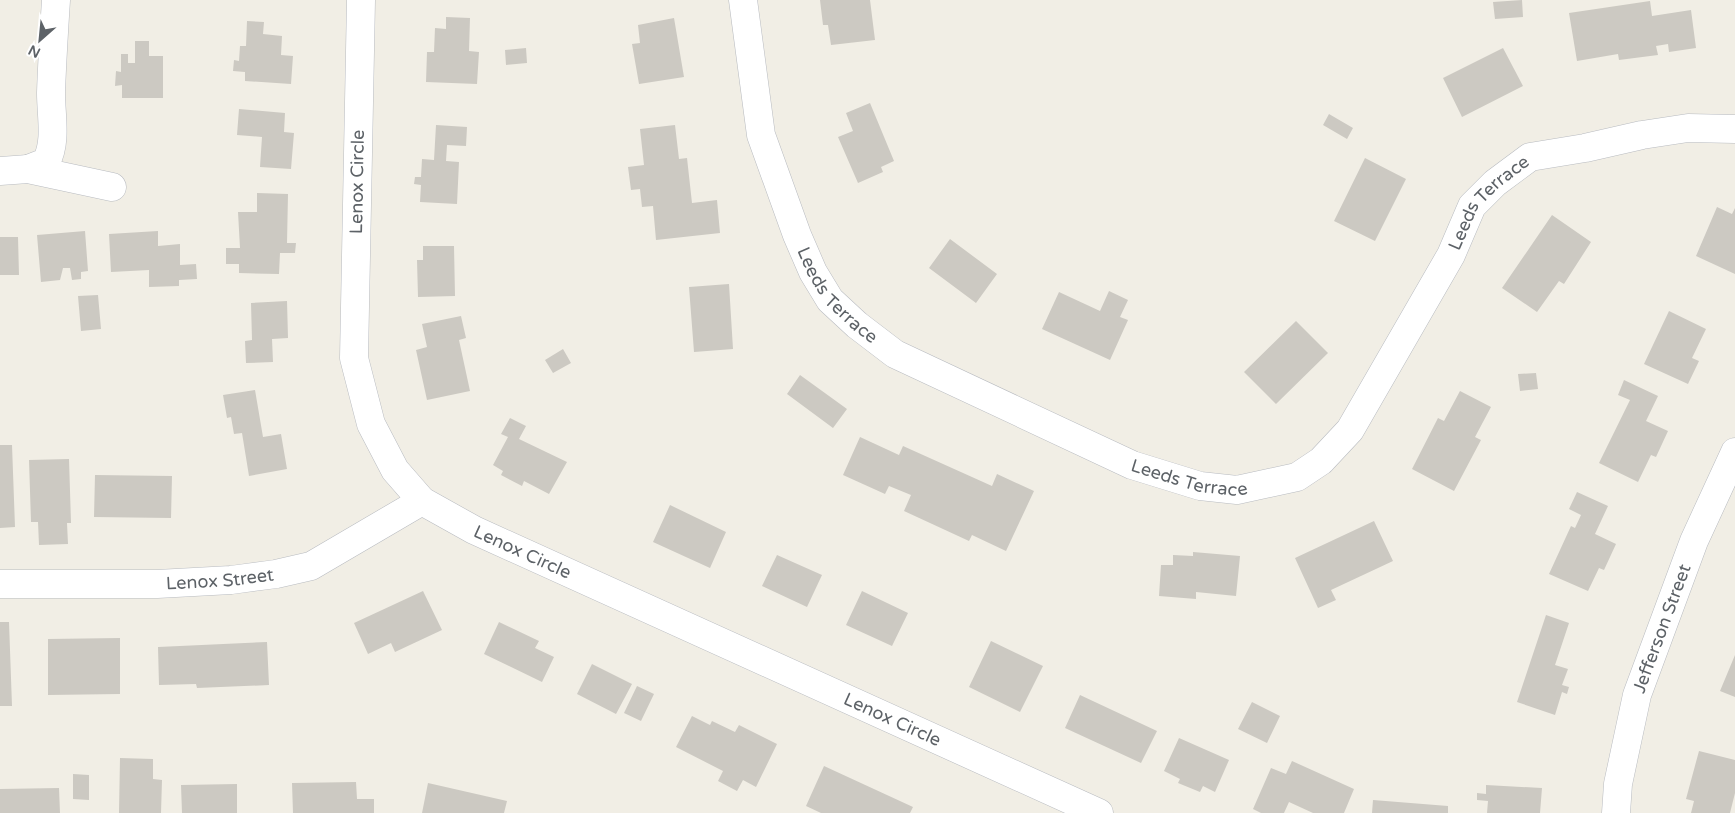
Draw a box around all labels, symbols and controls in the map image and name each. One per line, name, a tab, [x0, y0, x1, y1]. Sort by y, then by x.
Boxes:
north arrow	[15, 15, 65, 65]
text: N	[25, 41, 43, 61]
street label: Lenox Circle	[345, 130, 369, 234]
street label: Leeds Terrace	[1443, 150, 1533, 253]
street label: Leeds Terrace	[792, 243, 882, 348]
street label: Leeds Terrace	[1128, 454, 1249, 501]
street label: Lenox Circle	[470, 520, 575, 584]
street label: Jefferson Street	[1628, 561, 1696, 696]
street label: Lenox Street	[165, 563, 275, 595]
street label: Lenox Circle	[840, 688, 945, 751]

